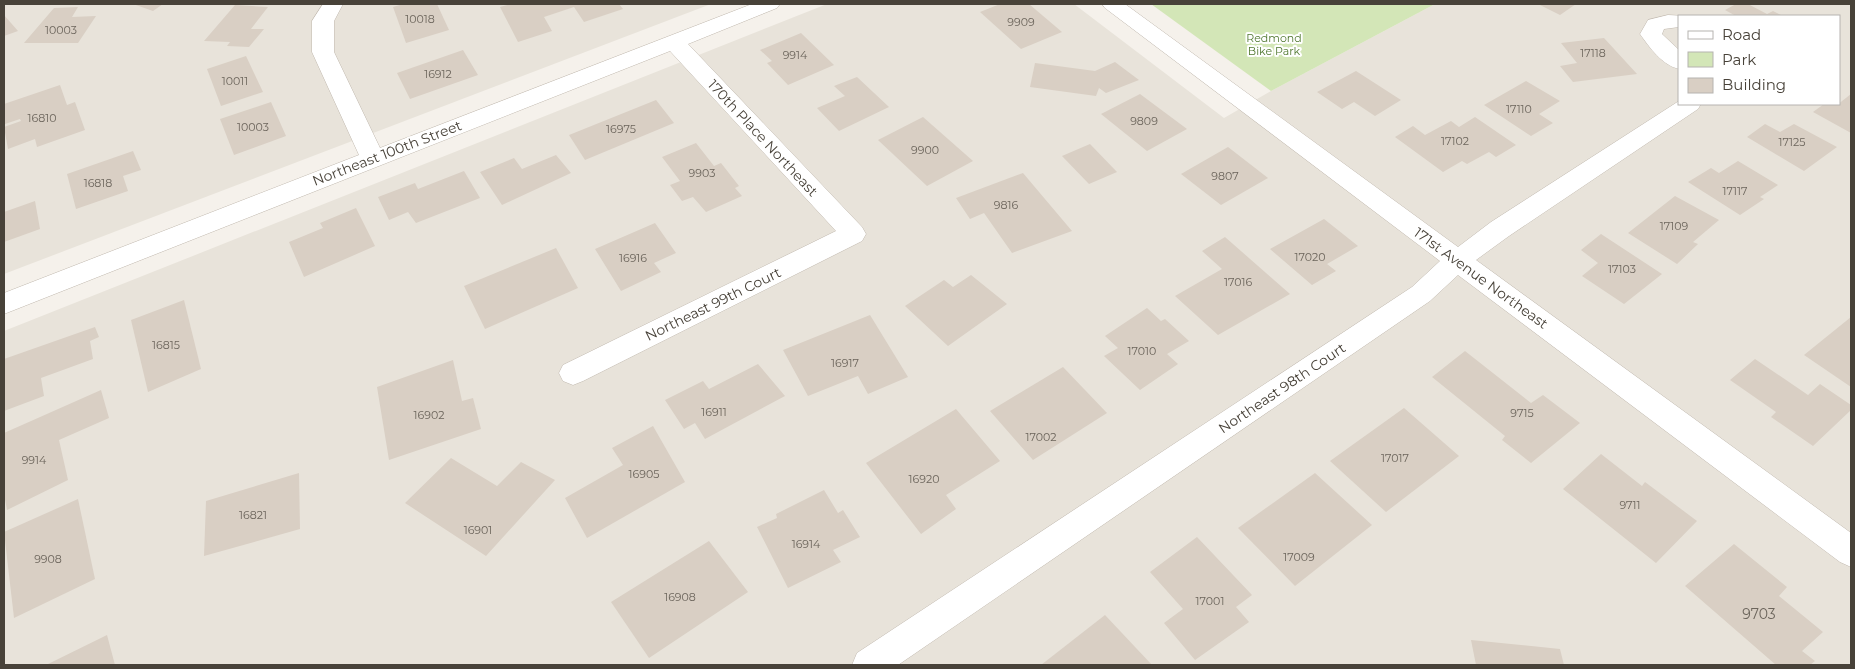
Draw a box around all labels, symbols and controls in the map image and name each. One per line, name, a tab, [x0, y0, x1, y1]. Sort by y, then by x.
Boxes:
house number: 10018	[405, 12, 435, 26]
house number: 9909	[1007, 15, 1035, 29]
legend	[1678, 15, 1840, 105]
house number: 10003	[45, 23, 77, 37]
text: Road	[1722, 25, 1761, 44]
park label: Redmond Bike Park	[1246, 31, 1302, 58]
house number: 17118	[1580, 46, 1606, 60]
house number: 9914	[783, 48, 808, 62]
text: Park	[1722, 50, 1756, 69]
house number: 16912	[424, 67, 452, 81]
house number: 10011	[222, 74, 248, 88]
text: Building	[1722, 75, 1786, 94]
street label: 170th Place Northeast	[704, 76, 822, 200]
house number: 17110	[1506, 102, 1532, 116]
house number: 16810	[28, 111, 56, 125]
house number: 9809	[1130, 114, 1158, 128]
street label: Northeast 100th Street	[310, 116, 465, 190]
house number: 10003	[237, 120, 269, 134]
house number: 16975	[606, 122, 636, 136]
house number: 17102	[1441, 134, 1469, 148]
house number: 17125	[1778, 135, 1806, 149]
house number: 9900	[911, 143, 939, 157]
house number: 9903	[689, 166, 715, 180]
house number: 9807	[1211, 169, 1239, 183]
house number: 16818	[84, 176, 112, 190]
house number: 17117	[1723, 184, 1747, 198]
house number: 9816	[994, 198, 1018, 212]
house number: 17109	[1660, 219, 1689, 233]
street label: 171st Avenue Northeast	[1410, 223, 1552, 333]
house number: 17020	[1294, 250, 1326, 264]
house number: 16916	[619, 251, 647, 265]
house number: 17103	[1608, 262, 1636, 276]
street label: Northeast 99th Court	[642, 263, 784, 345]
house number: 17016	[1224, 275, 1252, 289]
house number: 16815	[152, 338, 180, 352]
street label: Northeast 98th Court	[1215, 339, 1349, 437]
house number: 17010	[1128, 344, 1156, 358]
house number: 16917	[831, 356, 859, 370]
house number: 16911	[701, 405, 727, 419]
house number: 9715	[1510, 406, 1534, 420]
house number: 16902	[414, 408, 444, 422]
house number: 17002	[1025, 430, 1057, 444]
house number: 17017	[1381, 451, 1409, 465]
house number: 9914	[22, 453, 47, 467]
house number: 16905	[629, 467, 659, 481]
house number: 16920	[909, 472, 939, 486]
house number: 9711	[1619, 498, 1641, 512]
house number: 16821	[239, 508, 267, 522]
house number: 16901	[464, 523, 492, 537]
house number: 16914	[792, 537, 821, 551]
house number: 17009	[1283, 550, 1315, 564]
house number: 9908	[34, 552, 62, 566]
house number: 16908	[664, 590, 696, 604]
house number: 17001	[1196, 594, 1224, 608]
house number: 9703	[1742, 605, 1776, 623]

